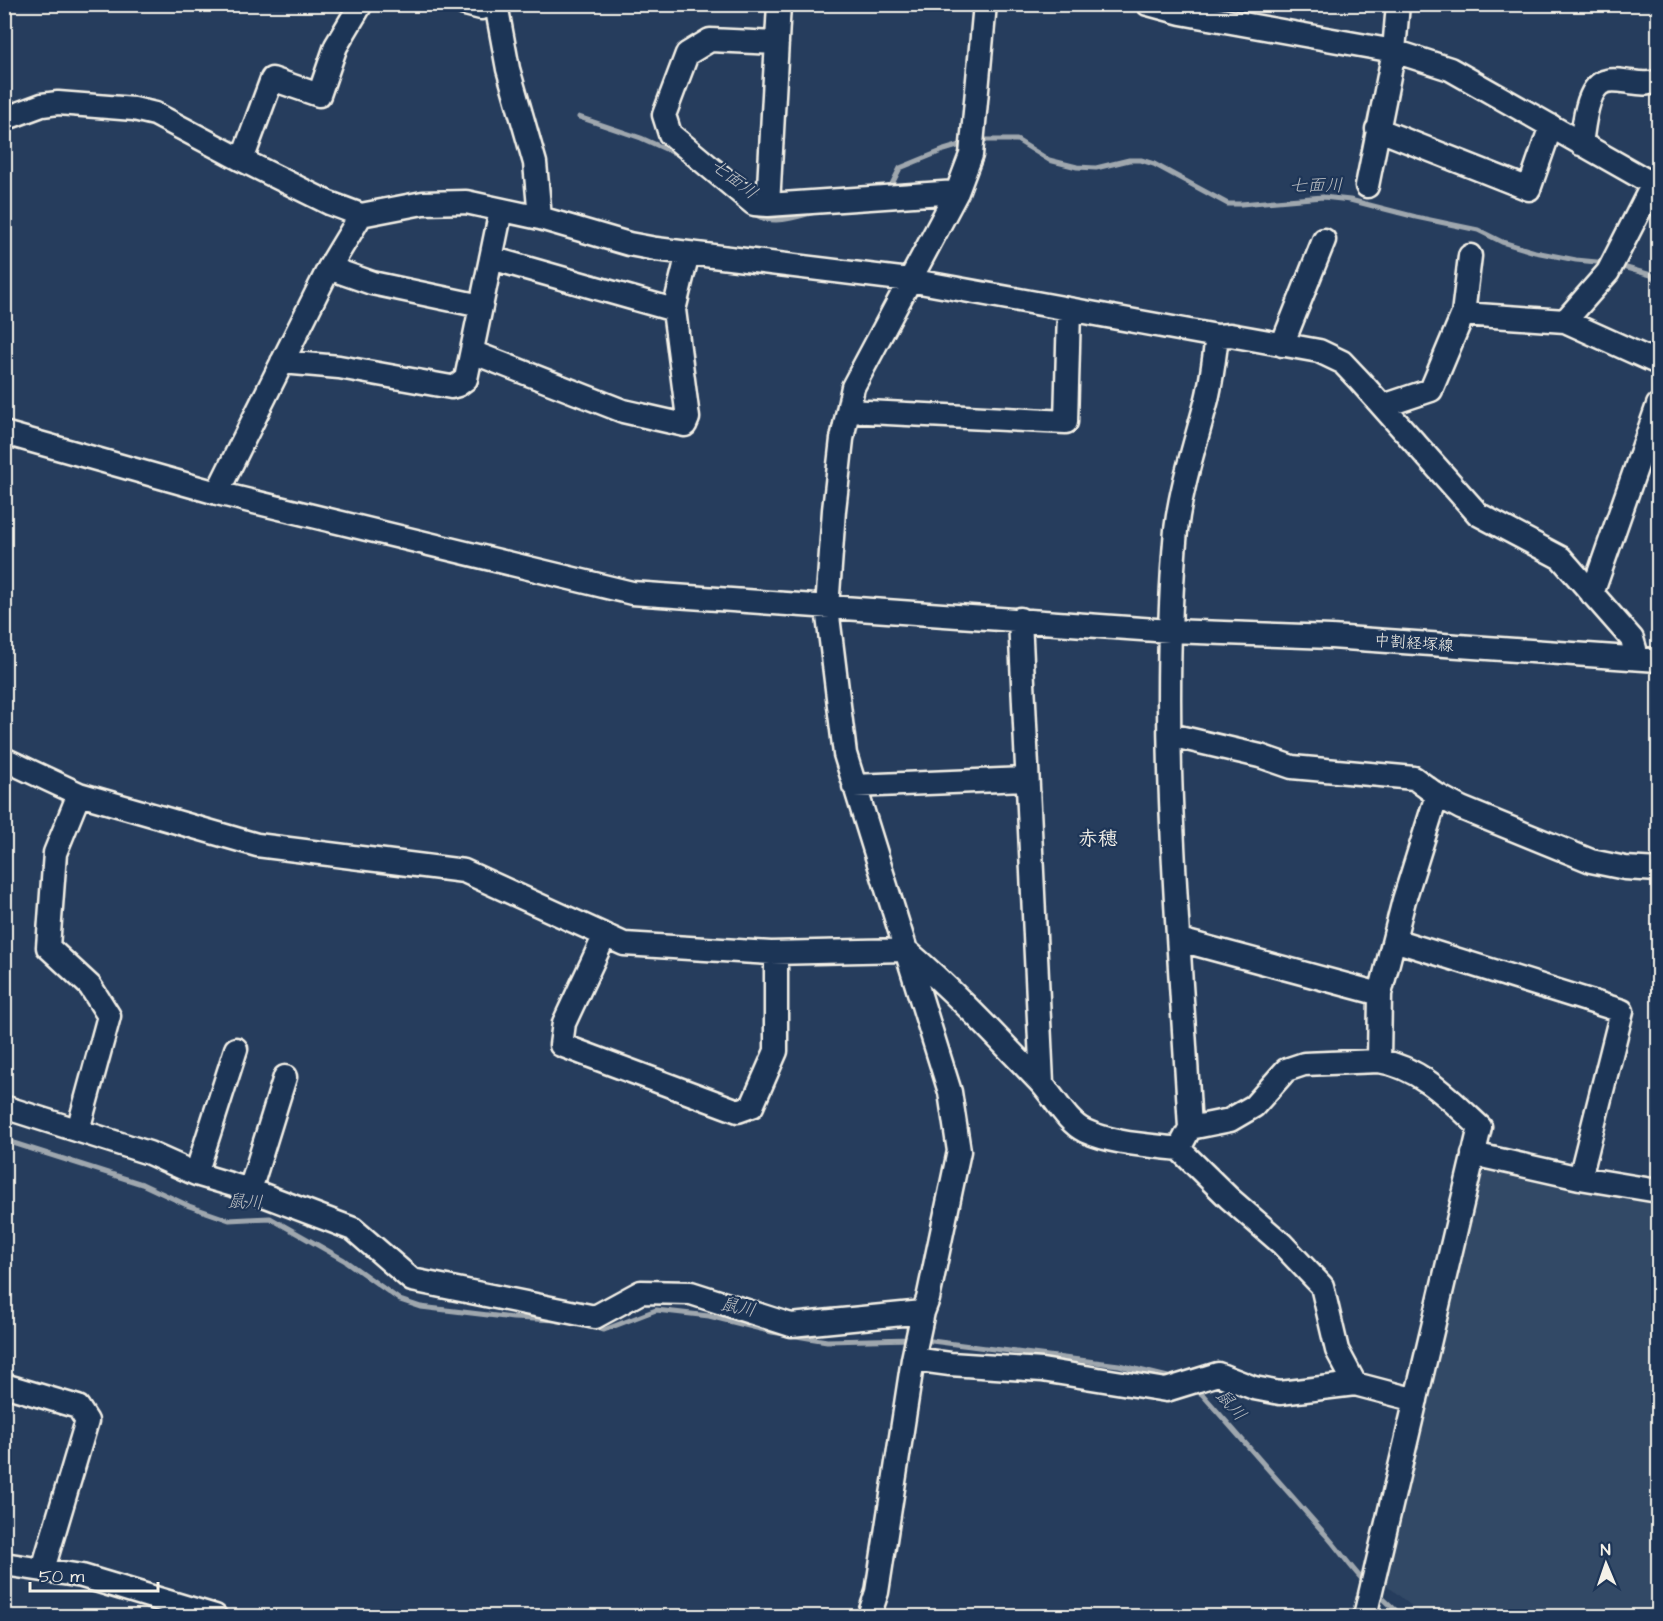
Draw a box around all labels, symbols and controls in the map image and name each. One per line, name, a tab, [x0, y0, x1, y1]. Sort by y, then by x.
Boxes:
water label: 七面川	[705, 153, 763, 205]
water label: 七面川	[1289, 173, 1343, 198]
street label: 中割経塚線	[1373, 629, 1455, 657]
district label: 赤穂	[1078, 825, 1118, 853]
water label: 鼠川	[226, 1189, 264, 1215]
water label: 鼠川	[718, 1291, 758, 1323]
water label: 鼠川	[1210, 1383, 1252, 1427]
north arrow	[1576, 1534, 1636, 1594]
text: N	[1600, 1539, 1611, 1561]
scale bar	[30, 1555, 158, 1593]
text: 50 m	[39, 1564, 84, 1589]

